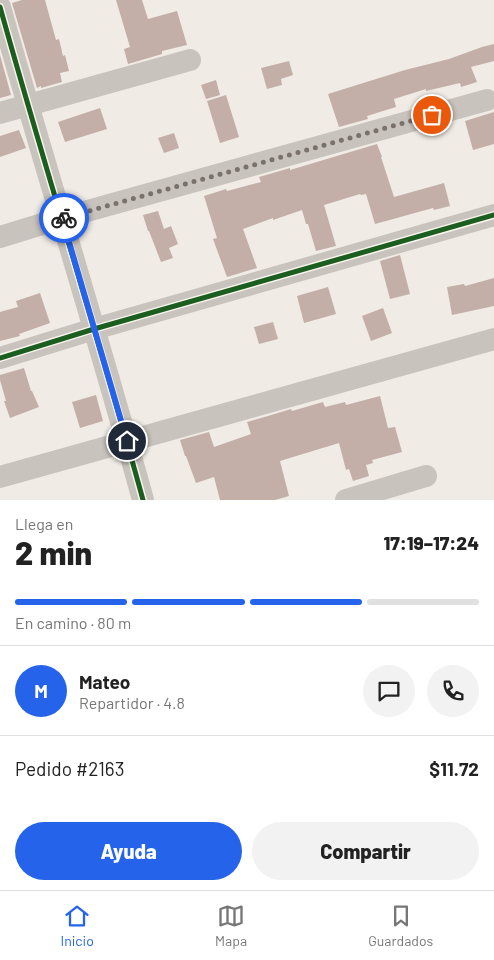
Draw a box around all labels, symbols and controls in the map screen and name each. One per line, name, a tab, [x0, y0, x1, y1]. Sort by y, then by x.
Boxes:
pin	[411, 94, 453, 136]
icon: bag	[418, 101, 446, 129]
courier	[39, 193, 89, 243]
icon: bike	[50, 204, 78, 232]
pin	[106, 420, 148, 462]
icon: home	[113, 427, 141, 455]
text: Llega en	[15, 514, 73, 533]
text: 17:19–17:24	[383, 531, 479, 554]
text: 2 min	[15, 533, 92, 571]
text: En camino · 80 m	[15, 613, 131, 632]
button: chat	[363, 665, 415, 717]
button: phone	[427, 665, 479, 717]
text: Mateo	[79, 670, 130, 693]
text: M	[34, 679, 48, 702]
text: Repartidor · 4.8	[79, 693, 185, 712]
text: Pedido #2163	[15, 757, 124, 780]
text: $11.72	[429, 757, 479, 780]
button: Ayuda	[15, 822, 242, 880]
button: Compartir	[252, 822, 479, 880]
tab: Inicio	[61, 902, 94, 949]
tab: Mapa	[215, 902, 247, 949]
tab: Guardados	[368, 902, 433, 949]

